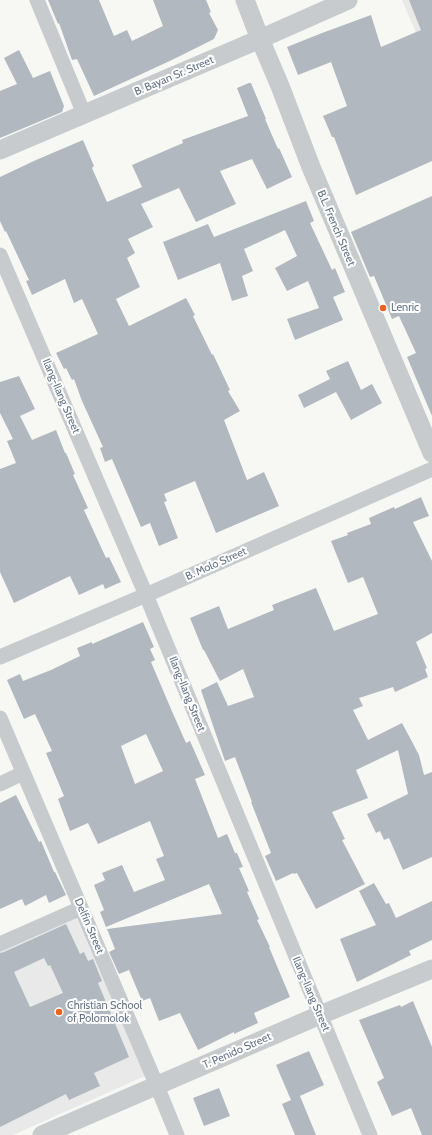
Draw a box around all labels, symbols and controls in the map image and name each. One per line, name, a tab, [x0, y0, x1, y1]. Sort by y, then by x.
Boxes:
street label: B. Bayan Sr. Street	[132, 53, 216, 99]
street label: B.L. French Street	[314, 188, 358, 268]
place label: Lenric	[391, 301, 419, 315]
marker: Lenric	[378, 303, 388, 313]
street label: Ilang-Ilang Street	[39, 357, 83, 435]
street label: B. Molo Street	[183, 545, 249, 583]
street label: Ilang-Ilang Street	[166, 655, 208, 733]
street label: Delfin Street	[71, 896, 107, 956]
street label: Ilang-Ilang Street	[289, 955, 333, 1033]
place label: Christian School of Polomolok	[67, 999, 142, 1025]
marker: Christian School of Polomolok	[54, 1007, 64, 1017]
street label: T. Penido Street	[201, 1030, 273, 1072]

